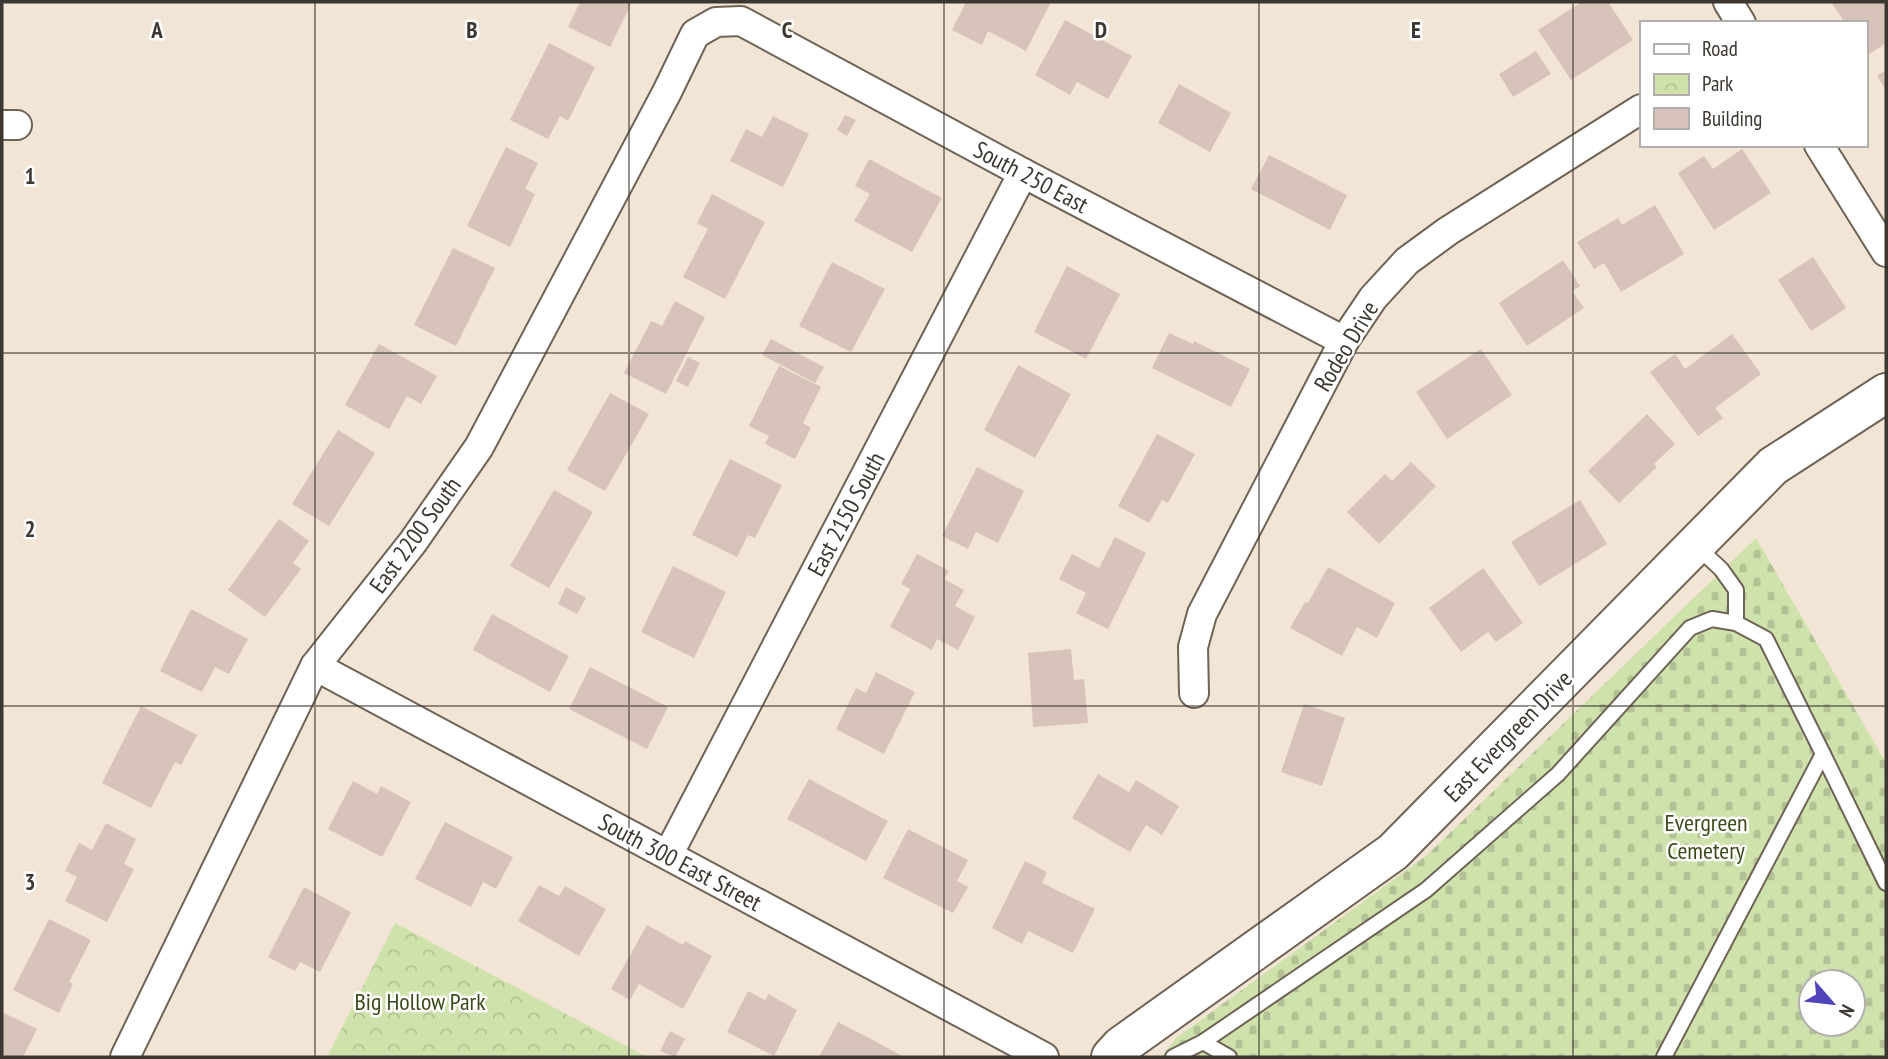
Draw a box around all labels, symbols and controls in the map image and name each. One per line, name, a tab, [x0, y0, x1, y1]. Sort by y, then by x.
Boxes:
text: A	[150, 15, 163, 44]
text: B	[466, 15, 478, 44]
text: C	[782, 15, 793, 44]
text: D	[1095, 15, 1107, 44]
text: E	[1411, 15, 1421, 44]
legend	[1640, 21, 1867, 147]
text: Road	[1702, 35, 1738, 62]
text: Park	[1702, 70, 1733, 97]
text: Building	[1702, 105, 1762, 132]
street label: South 250 East	[968, 134, 1094, 220]
text: 1	[25, 161, 36, 190]
street label: Rodeo Drive	[1307, 295, 1385, 397]
street label: East 2150 South	[800, 447, 892, 581]
street label: East 2200 South	[362, 471, 468, 599]
text: 2	[25, 514, 36, 543]
street label: East Evergreen Drive	[1437, 664, 1579, 808]
street label: South 300 East Street	[593, 806, 767, 918]
park label: Evergreen Cemetery	[1664, 807, 1748, 866]
text: 3	[25, 867, 36, 896]
north arrow	[1797, 968, 1867, 1038]
park label: Big Hollow Park	[355, 986, 486, 1017]
text: N	[1834, 1001, 1860, 1021]

